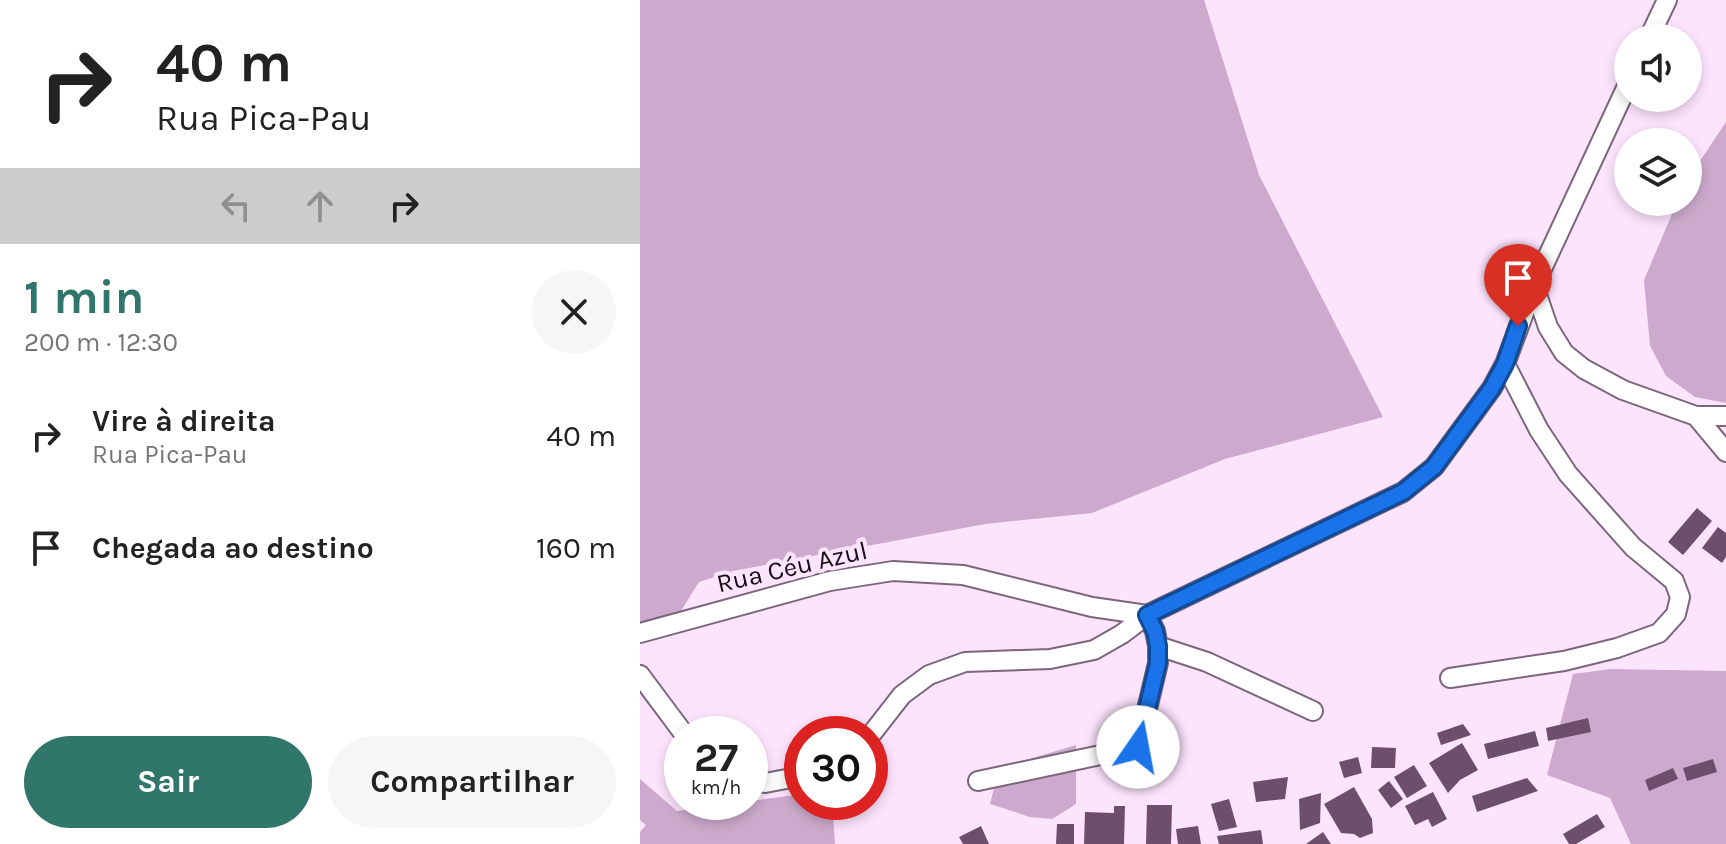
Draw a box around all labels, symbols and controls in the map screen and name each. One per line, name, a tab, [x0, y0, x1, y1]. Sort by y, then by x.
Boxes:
map controls	[1614, 24, 1702, 216]
button: sound	[1614, 24, 1702, 112]
text: 40 m	[156, 30, 292, 95]
icon: right	[24, 32, 128, 136]
text: Rua Pica-Pau	[156, 97, 371, 139]
button: layers	[1614, 128, 1702, 216]
icon: left	[214, 184, 258, 228]
icon: ahead	[298, 184, 342, 228]
icon: right	[382, 184, 426, 228]
pin	[1484, 244, 1552, 326]
icon: arrive	[1496, 256, 1540, 300]
text: 1 min	[24, 269, 144, 325]
button: close	[532, 270, 616, 354]
text: 200 m · 12:30	[24, 327, 178, 358]
text: Vire à direita	[92, 403, 275, 439]
icon: right	[24, 414, 68, 458]
text: 40 m	[546, 418, 616, 454]
text: Rua Pica-Pau	[92, 439, 248, 470]
icon: arrive	[24, 526, 68, 570]
text: Chegada ao destino	[92, 530, 374, 566]
text: 160 m	[536, 530, 616, 566]
street label: Rua Céu Azul	[714, 535, 870, 599]
position arrow	[1096, 705, 1180, 789]
speed limit sign: 30	[784, 716, 888, 820]
text: 27	[694, 734, 738, 781]
button: Sair	[24, 736, 312, 828]
button: Compartilhar	[328, 736, 616, 828]
text: km/h	[691, 776, 741, 799]

